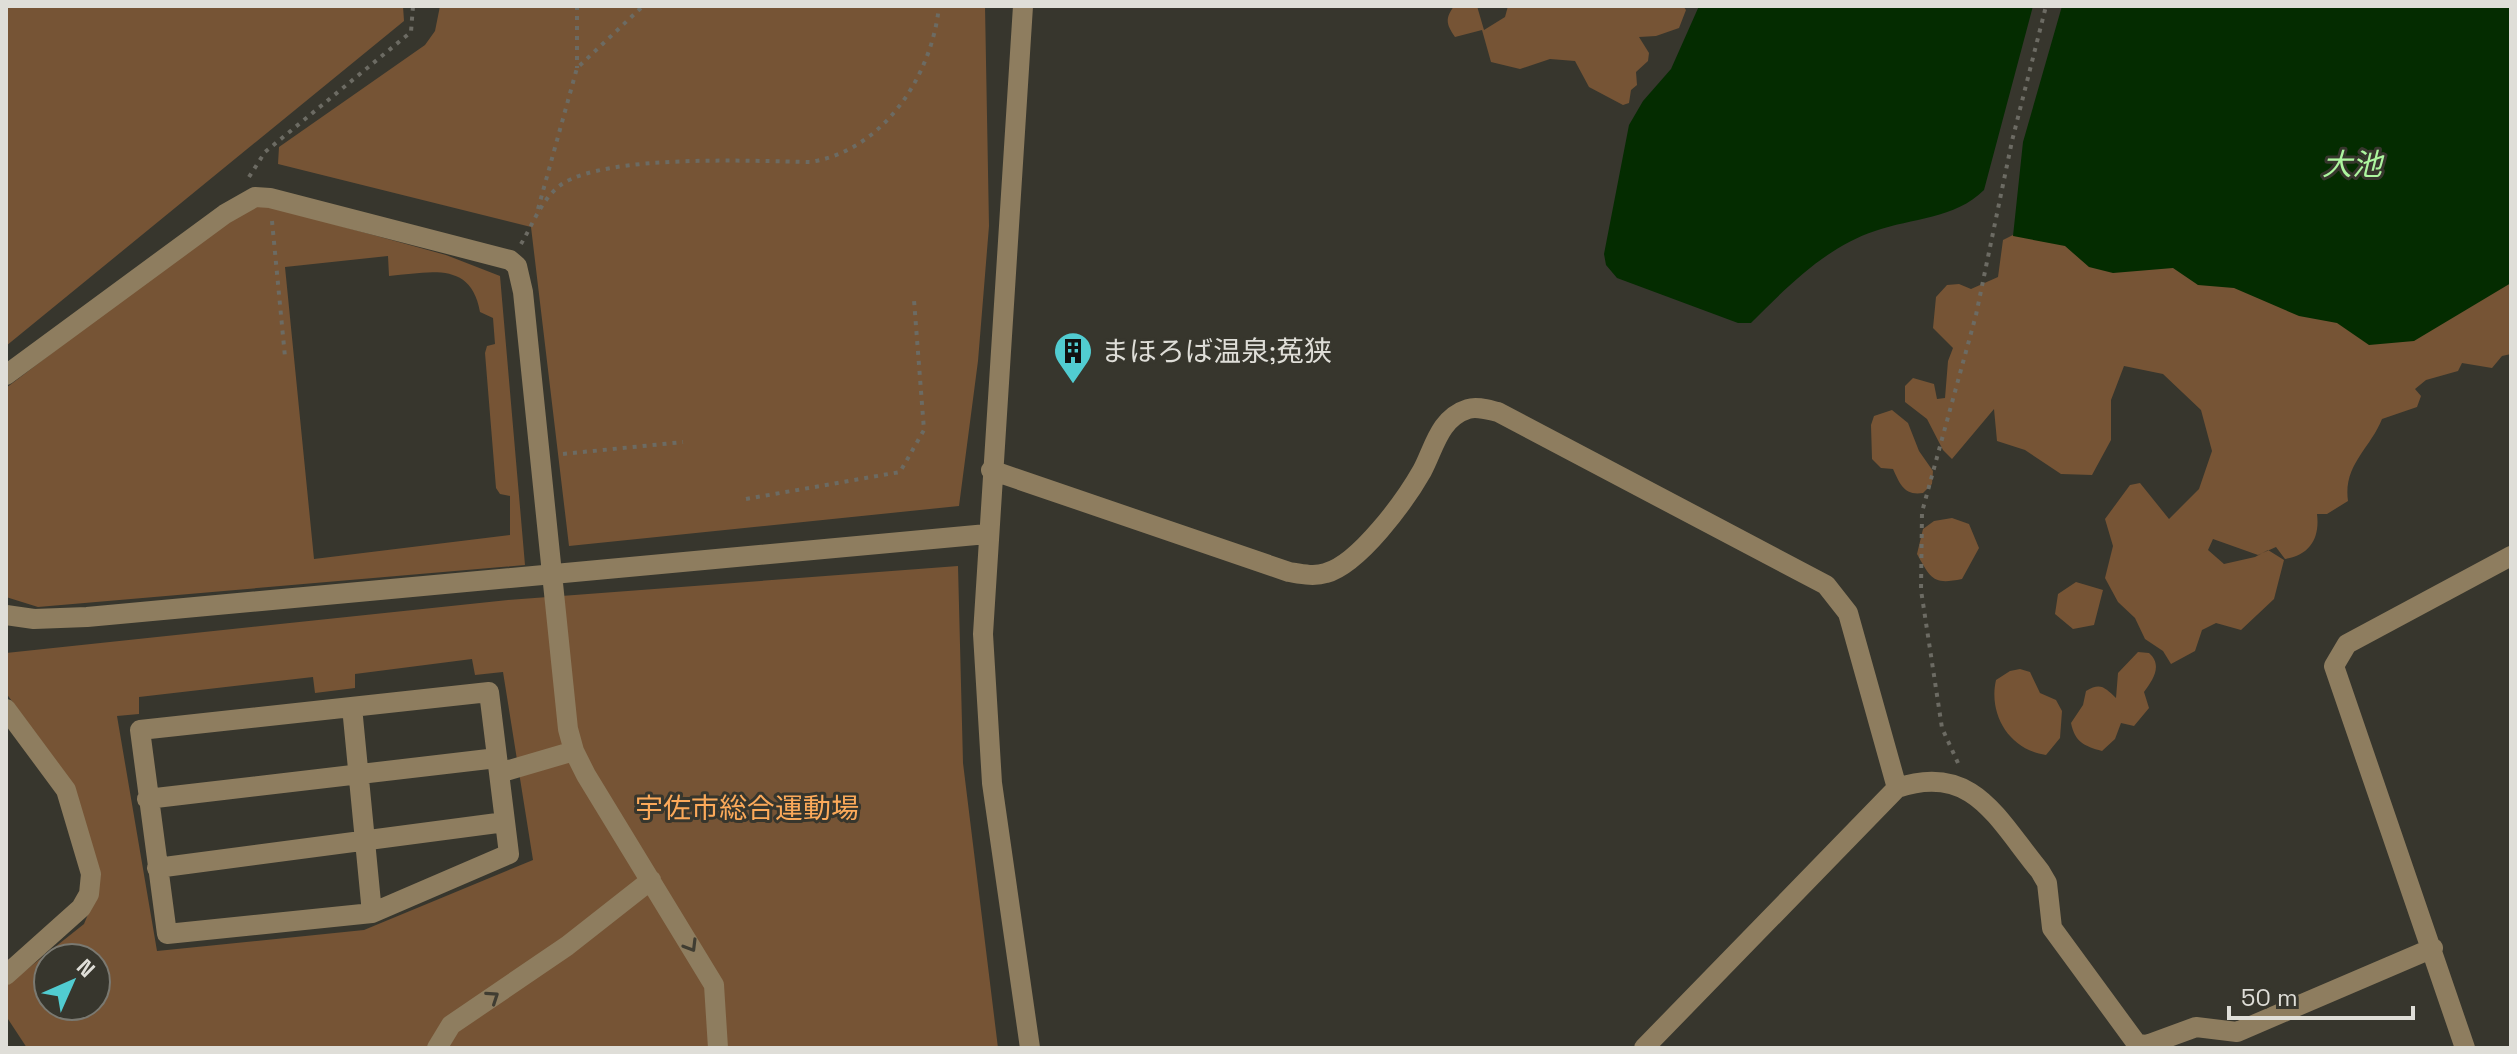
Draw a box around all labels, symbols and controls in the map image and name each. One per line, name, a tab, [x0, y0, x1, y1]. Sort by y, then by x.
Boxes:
water label: 大池	[2322, 145, 2385, 184]
building icon: まほろば温泉;菟狭	[1052, 330, 1094, 385]
place label: まほろば温泉;菟狭	[1101, 333, 1332, 369]
park label: 宇佐市総合運動場	[635, 790, 859, 826]
one-way arrow	[681, 937, 697, 952]
north arrow	[32, 942, 112, 1022]
text: N	[71, 953, 101, 983]
scale bar	[2229, 970, 2413, 1020]
text: 50 m	[2241, 982, 2298, 1013]
one-way arrow	[484, 991, 498, 1006]

